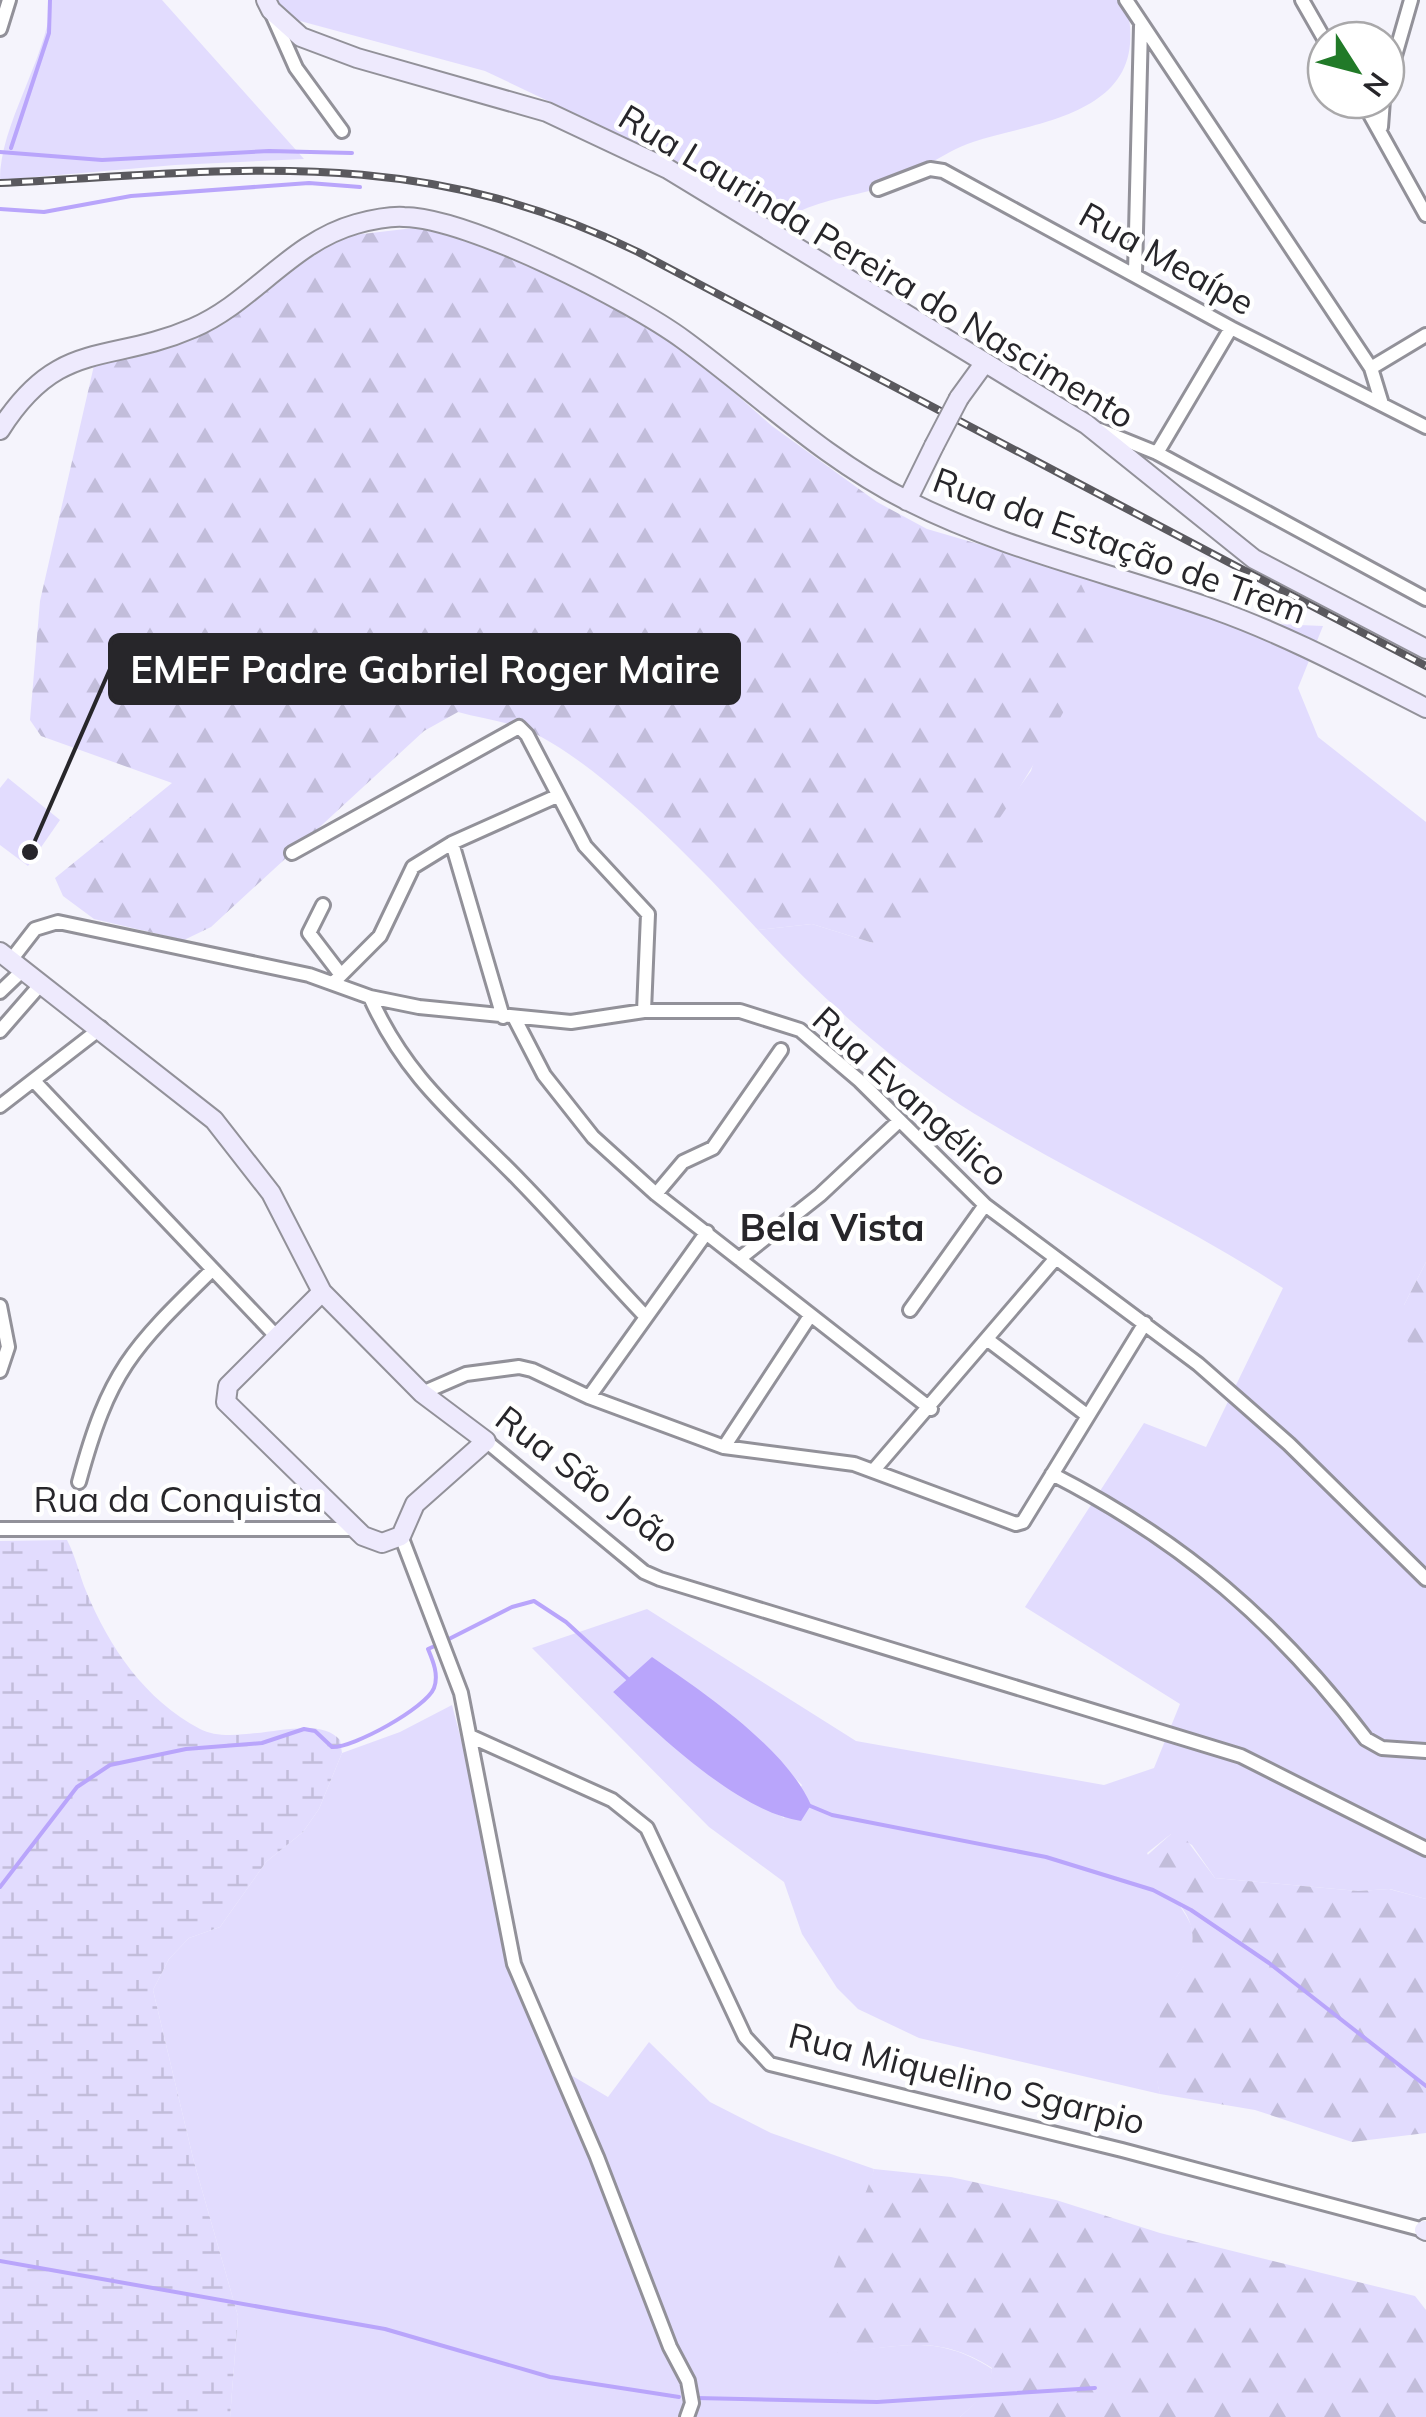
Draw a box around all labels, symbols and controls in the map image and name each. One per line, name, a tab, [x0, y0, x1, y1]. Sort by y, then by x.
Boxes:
north arrow	[1306, 20, 1406, 120]
text: N	[1356, 66, 1397, 104]
street label: Rua Laurinda Pereira do Nascimento	[611, 94, 1143, 438]
street label: Rua Meaípe	[1072, 192, 1262, 324]
street label: Rua da Estação de Trem	[927, 457, 1313, 633]
callout: EMEF Padre Gabriel Roger Maire	[110, 635, 739, 703]
text: EMEF Padre Gabriel Roger Maire	[130, 645, 720, 693]
street label: Rua Evangélico	[804, 997, 1018, 1195]
district label: Bela Vista	[739, 1203, 925, 1251]
street label: Rua São João	[487, 1396, 689, 1562]
street label: Rua da Conquista	[34, 1477, 322, 1521]
street label: Rua Miquelino Sgarpio	[784, 2012, 1150, 2144]

